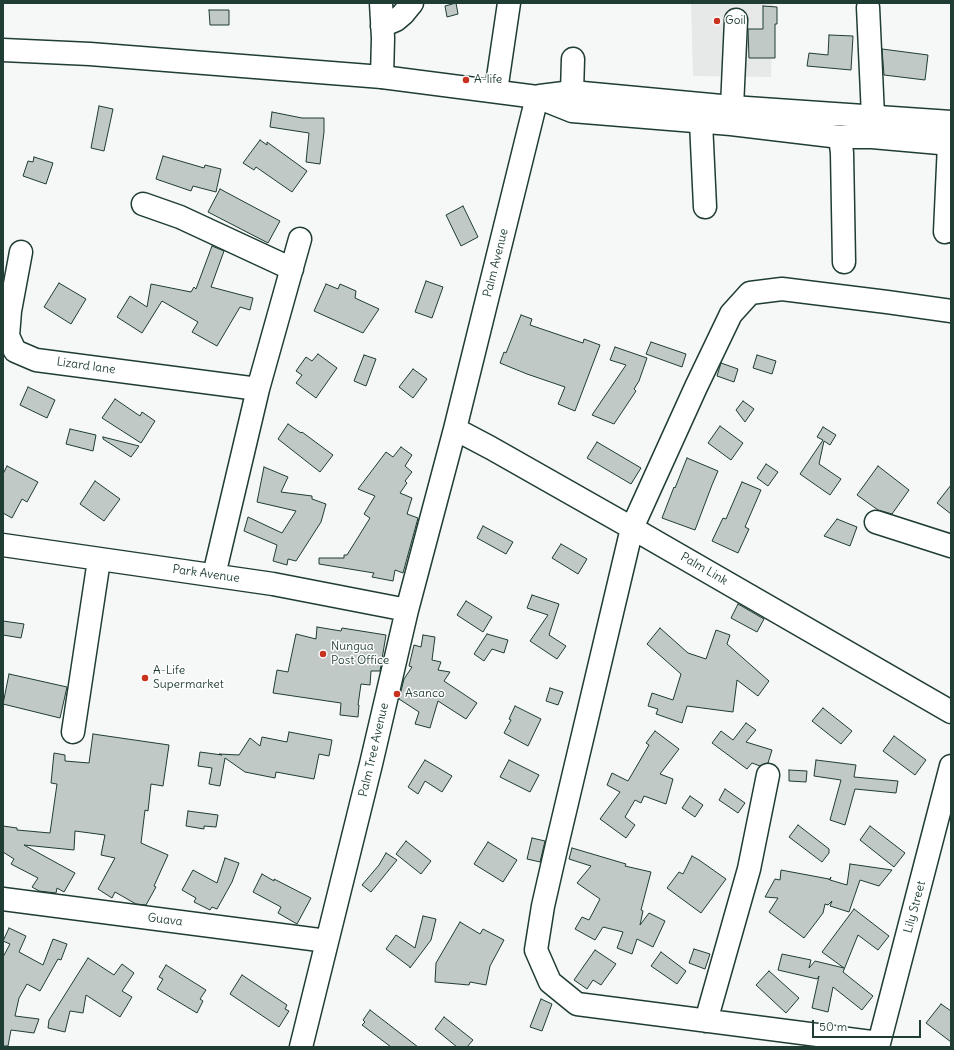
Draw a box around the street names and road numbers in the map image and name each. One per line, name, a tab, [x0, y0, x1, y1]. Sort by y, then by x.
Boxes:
street label: Palm Avenue	[481, 227, 511, 299]
street label: Lizard lane	[56, 355, 116, 377]
street label: Palm Link	[678, 550, 730, 588]
street label: Park Avenue	[171, 562, 241, 586]
street label: Palm Tree Avenue	[356, 702, 392, 798]
street label: Lily Street	[901, 879, 929, 935]
street label: Guava	[147, 911, 183, 929]

